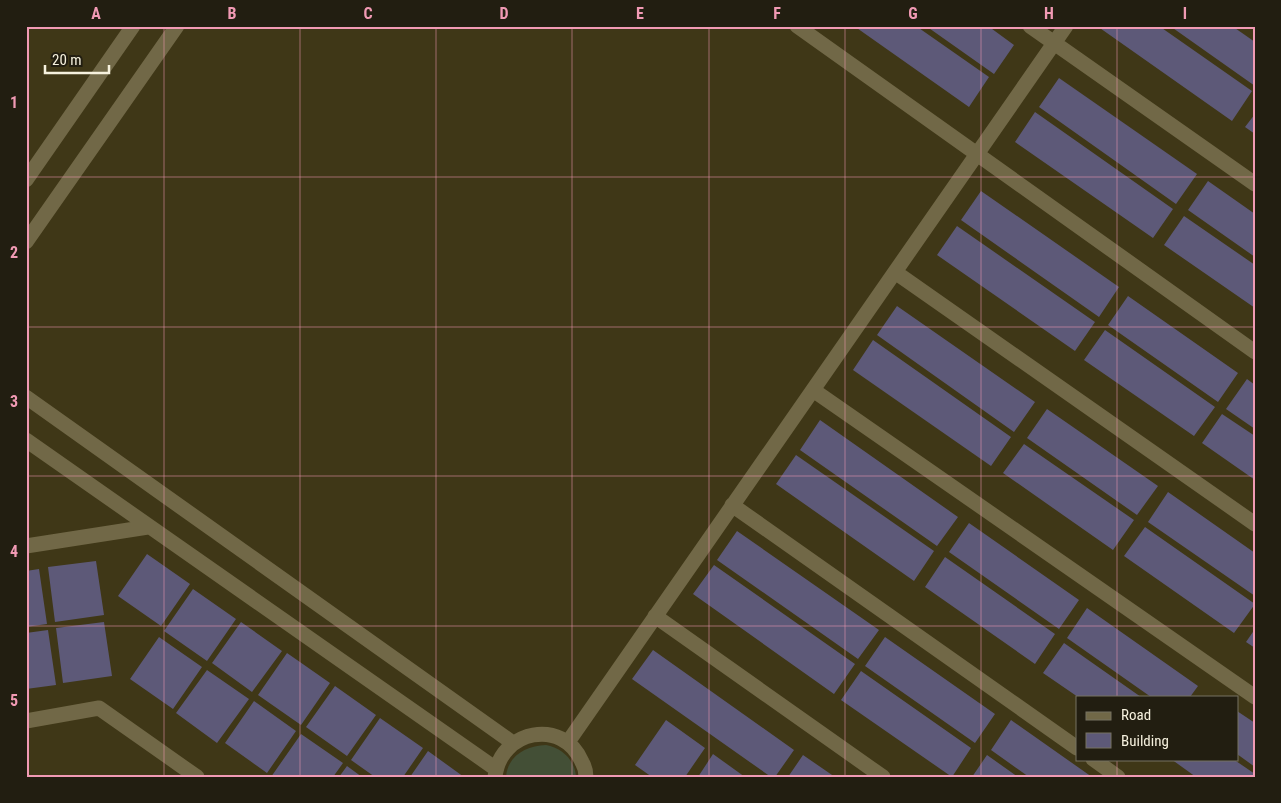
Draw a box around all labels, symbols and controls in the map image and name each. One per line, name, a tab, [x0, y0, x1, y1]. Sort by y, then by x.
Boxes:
text: A	[91, 4, 101, 23]
text: B	[228, 4, 237, 23]
text: C	[363, 4, 373, 23]
text: D	[499, 4, 509, 23]
text: E	[636, 4, 644, 23]
text: F	[773, 4, 781, 23]
text: G	[908, 4, 918, 23]
text: H	[1044, 4, 1054, 23]
text: I	[1183, 4, 1187, 23]
scale bar	[45, 42, 109, 74]
text: 20 m	[52, 51, 82, 69]
text: 1	[10, 93, 18, 112]
text: 2	[10, 243, 18, 262]
text: 3	[10, 392, 18, 411]
text: 4	[10, 542, 18, 561]
text: 5	[10, 691, 18, 710]
legend	[1076, 696, 1238, 760]
text: Road	[1121, 706, 1151, 724]
text: Building	[1121, 732, 1169, 750]

